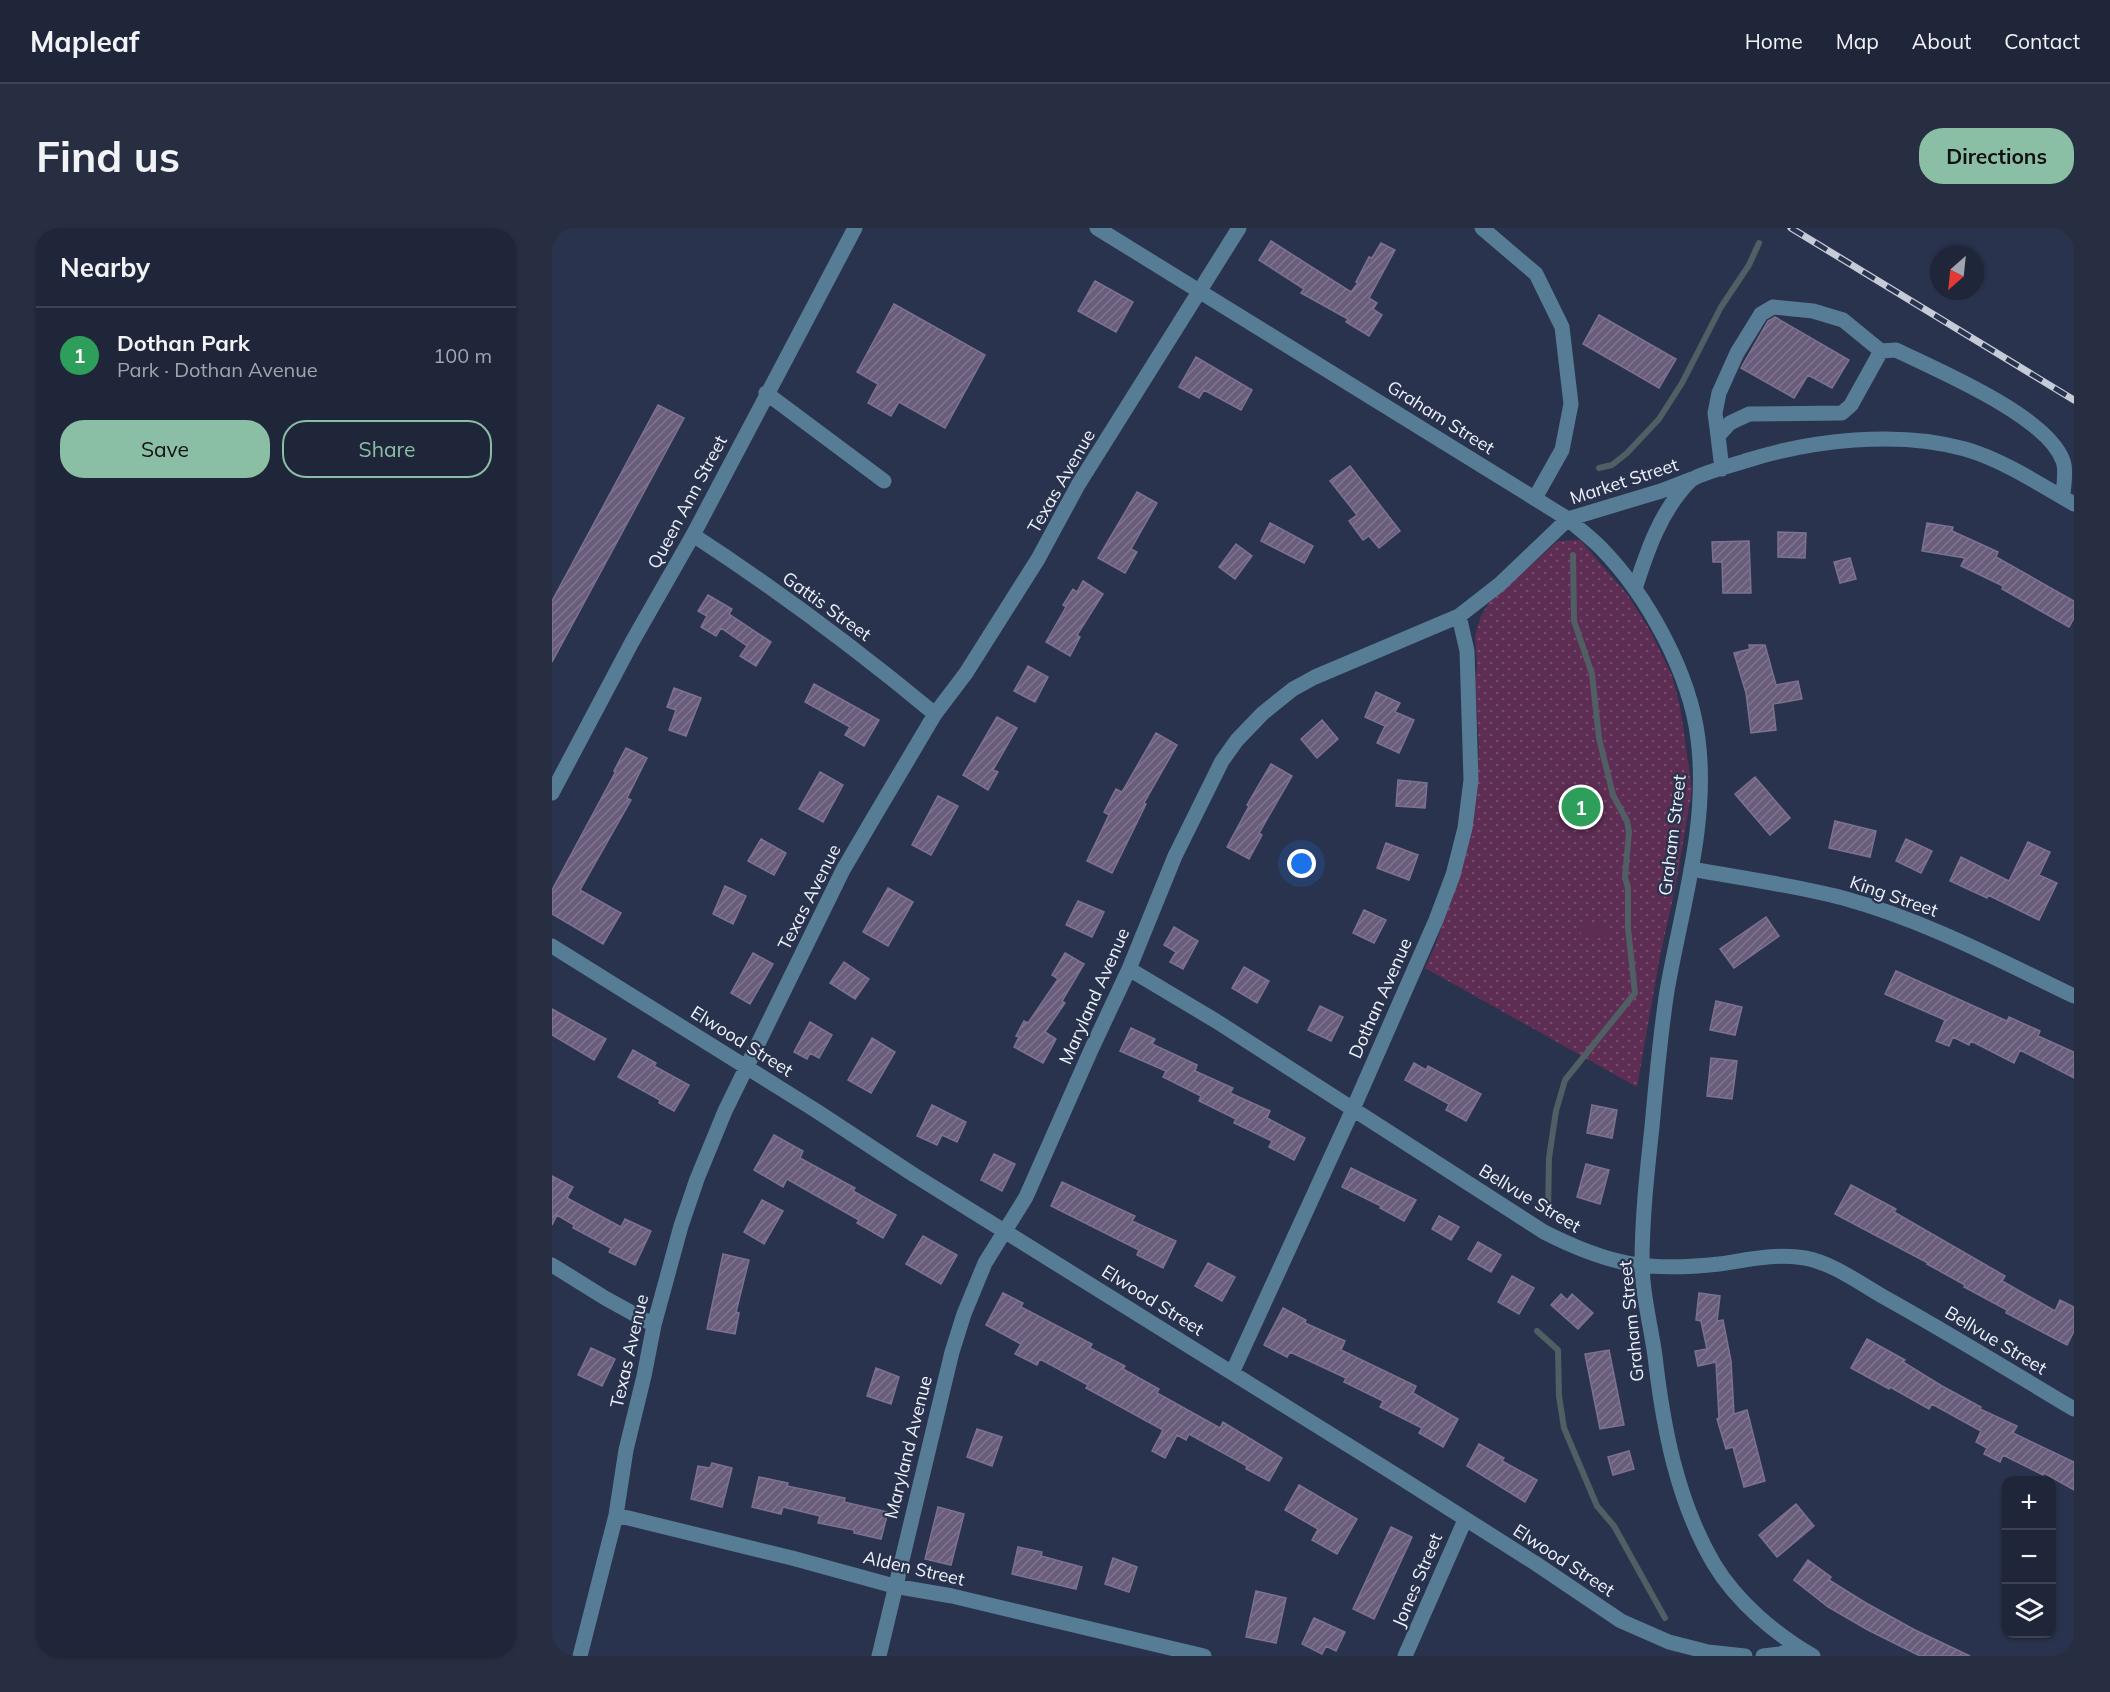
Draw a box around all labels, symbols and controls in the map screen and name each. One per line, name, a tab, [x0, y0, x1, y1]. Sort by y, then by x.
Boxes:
text: Mapleaf	[30, 24, 139, 59]
text: Home	[1745, 28, 1803, 54]
text: Map	[1836, 28, 1879, 54]
text: About	[1912, 28, 1971, 54]
text: Contact	[2004, 28, 2080, 54]
button: Directions	[1919, 128, 2074, 184]
text: Find us	[36, 130, 180, 183]
north arrow	[1930, 246, 1984, 300]
text: Nearby	[60, 251, 150, 284]
text: Dothan Park	[117, 329, 250, 357]
text: 1	[74, 343, 86, 368]
text: 100 m	[433, 343, 492, 368]
text: Park · Dothan Avenue	[117, 357, 318, 382]
street label: Graham Street	[1383, 375, 1499, 459]
button: Save	[60, 420, 270, 478]
button: Share	[282, 420, 492, 478]
street label: Texas Avenue	[1022, 425, 1100, 537]
street label: Queen Ann Street	[642, 431, 732, 573]
street label: Market Street	[1567, 453, 1681, 509]
street label: Gattis Street	[778, 566, 876, 646]
street label: Graham Street	[1653, 773, 1691, 897]
pin: 1	[1562, 784, 1600, 830]
street label: Texas Avenue	[772, 840, 846, 954]
your location	[1287, 849, 1316, 878]
street label: King Street	[1847, 870, 1941, 922]
street label: Maryland Avenue	[1054, 924, 1134, 1068]
street label: Dothan Avenue	[1343, 934, 1417, 1062]
street label: Elwood Street	[687, 1000, 797, 1082]
street label: Bellvue Street	[1475, 1159, 1585, 1237]
street label: Elwood Street	[1098, 1259, 1208, 1341]
street label: Graham Street	[1613, 1259, 1649, 1383]
street label: Texas Avenue	[605, 1292, 653, 1410]
street label: Bellvue Street	[1941, 1301, 2051, 1379]
street label: Maryland Avenue	[879, 1373, 937, 1521]
map controls	[2002, 1476, 2056, 1638]
button: +	[2002, 1476, 2056, 1530]
street label: Elwood Street	[1509, 1519, 1619, 1601]
street label: Jones Street	[1387, 1530, 1447, 1630]
button: −	[2002, 1530, 2056, 1584]
street label: Alden Street	[861, 1545, 967, 1591]
button: layers	[2002, 1584, 2056, 1638]

